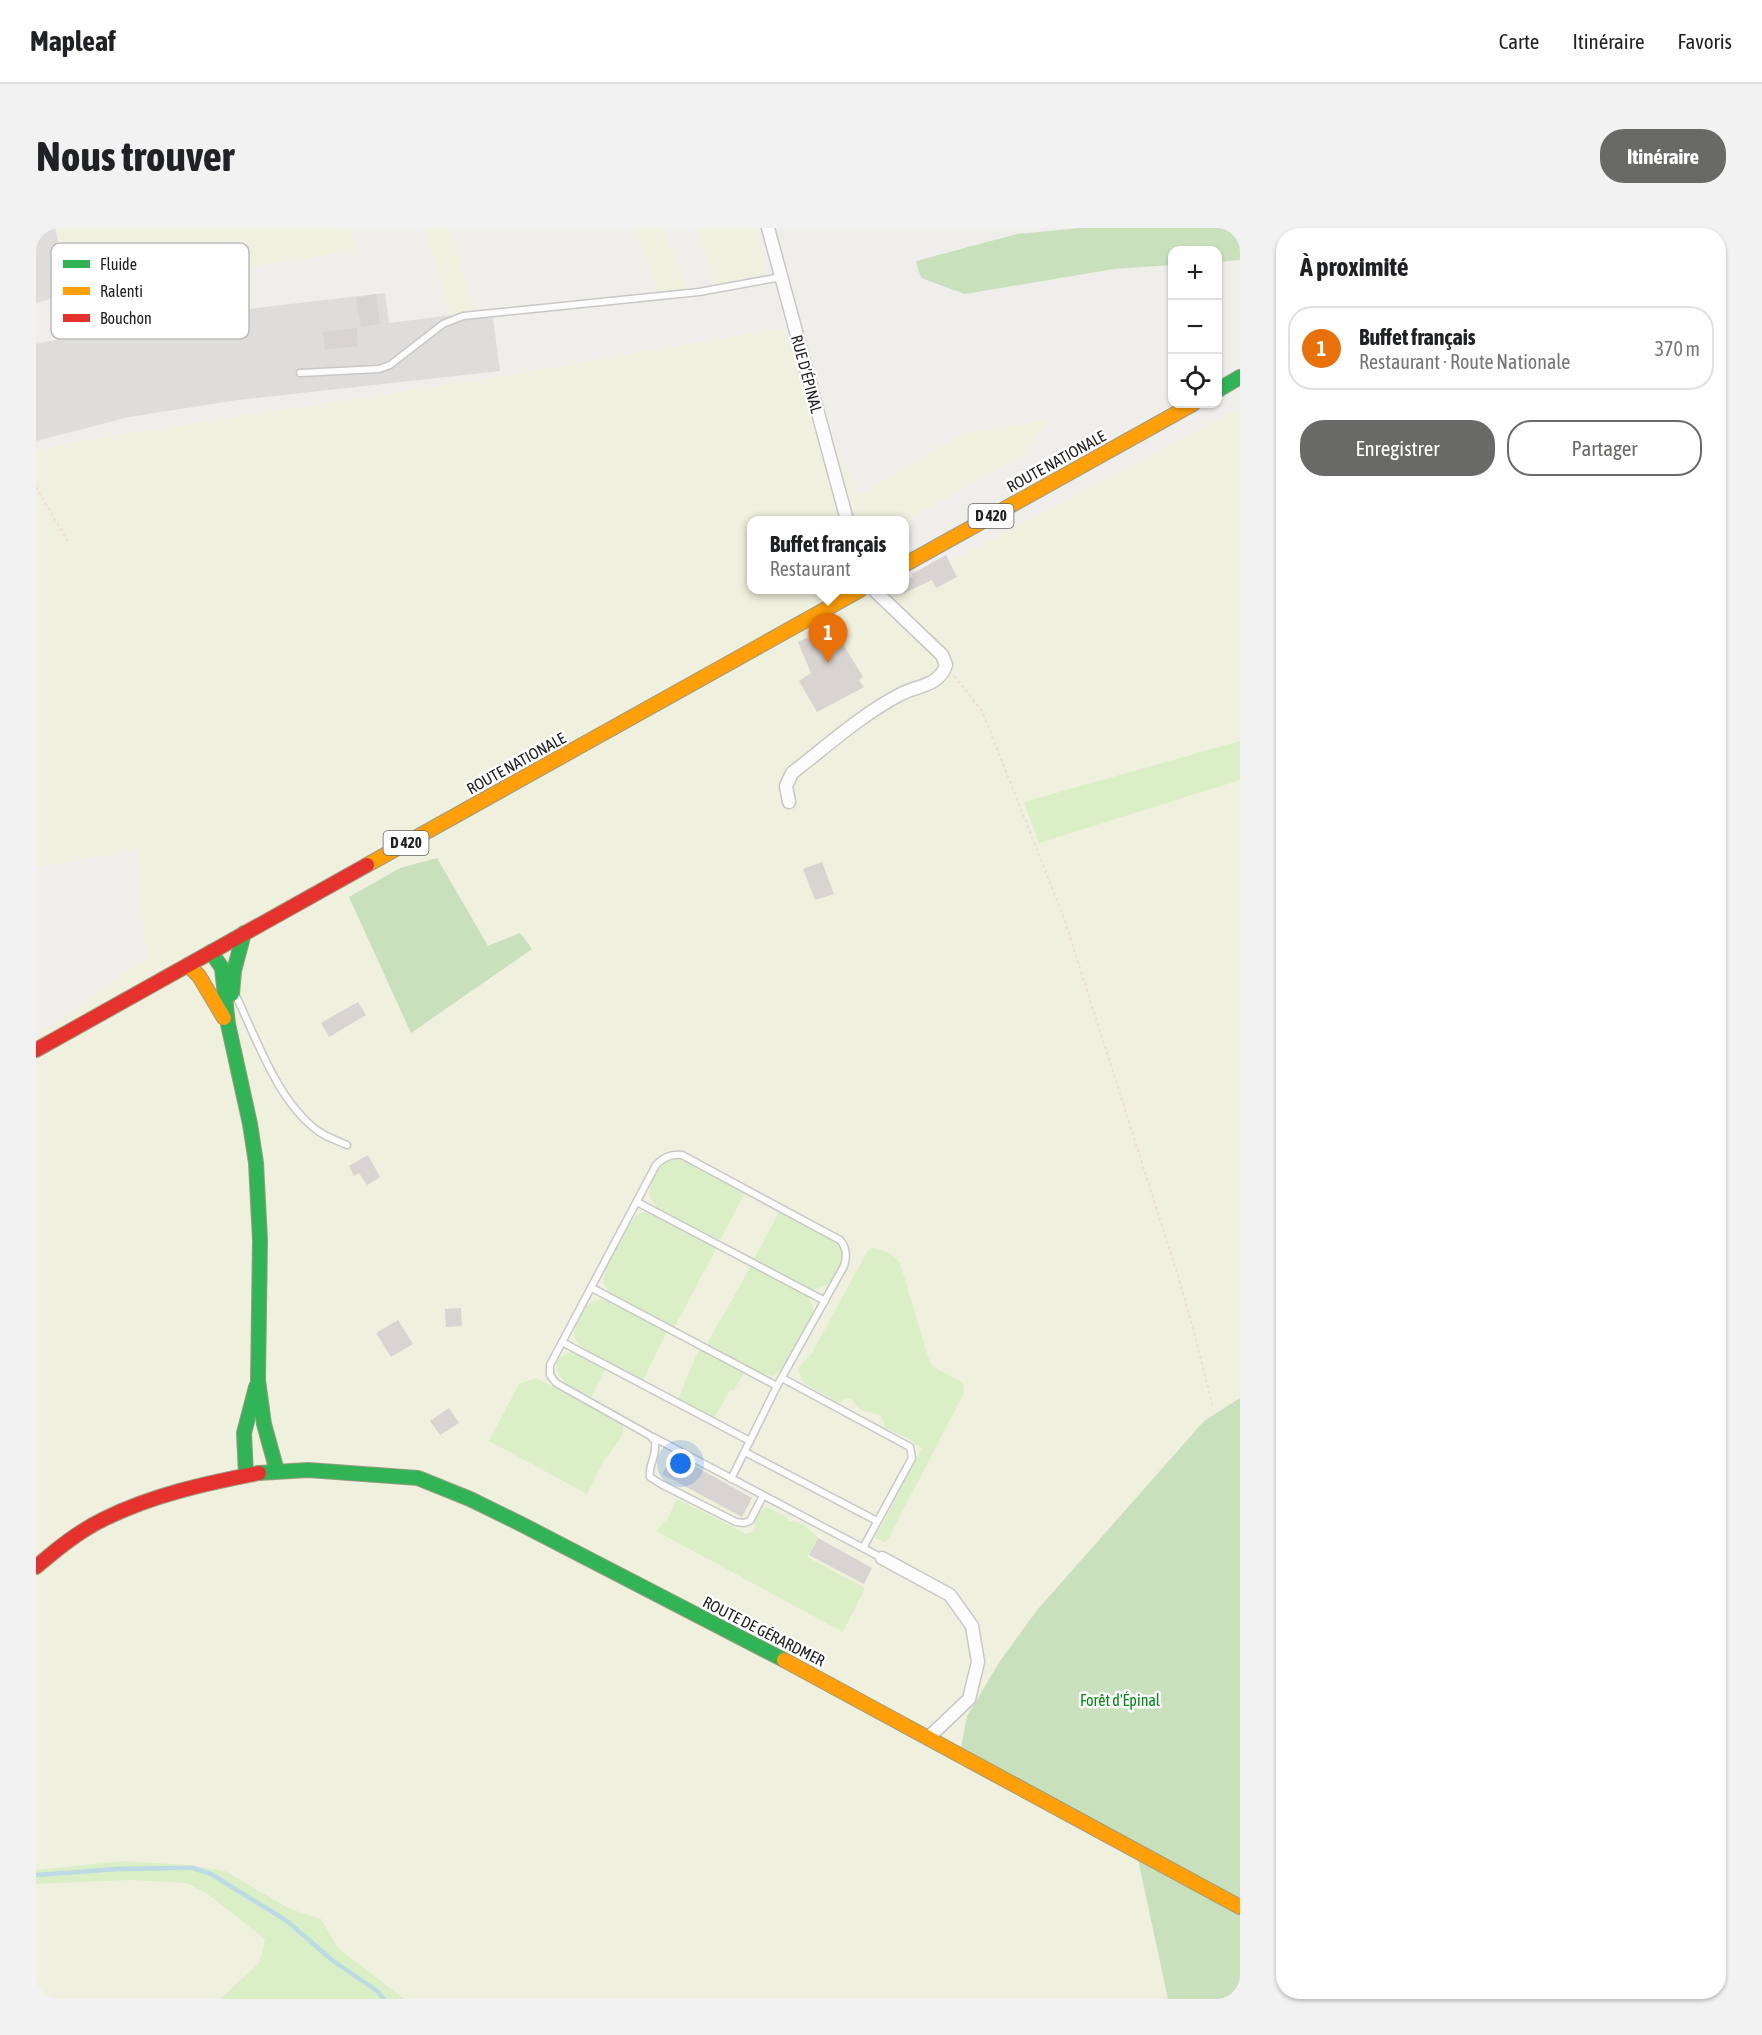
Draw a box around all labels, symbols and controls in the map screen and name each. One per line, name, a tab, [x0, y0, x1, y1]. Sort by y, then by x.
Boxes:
text: Mapleaf	[30, 25, 116, 57]
text: Carte	[1499, 29, 1539, 53]
text: Itinéraire	[1572, 29, 1644, 53]
text: Favoris	[1677, 29, 1732, 53]
button: Itinéraire	[1600, 129, 1726, 183]
text: Nous trouver	[36, 132, 234, 180]
legend	[51, 243, 249, 339]
map controls	[1168, 246, 1222, 408]
button: +	[1168, 246, 1222, 300]
text: À proximité	[1300, 252, 1408, 282]
text: Fluide	[100, 255, 137, 273]
text: Ralenti	[100, 282, 143, 300]
button: −	[1168, 300, 1222, 354]
text: Bouchon	[100, 309, 152, 327]
text: Buffet français	[1359, 324, 1476, 350]
street label: RUE D’ÉPINAL	[788, 333, 826, 416]
text: 1	[1317, 337, 1326, 360]
text: 370 m	[1655, 337, 1700, 360]
text: Restaurant · Route Nationale	[1359, 350, 1570, 373]
button: locate	[1168, 354, 1222, 408]
button: Enregistrer	[1300, 420, 1495, 476]
button: Partager	[1507, 420, 1702, 476]
street label: ROUTE NATIONALE	[1004, 426, 1109, 496]
road number: D 420	[968, 504, 1014, 528]
popup	[747, 516, 909, 594]
text: Buffet français	[770, 531, 886, 557]
text: Restaurant	[770, 557, 851, 580]
pin: 1	[808, 614, 848, 663]
street label: ROUTE NATIONALE	[464, 728, 569, 798]
road number: D 420	[384, 831, 428, 855]
your location	[666, 1449, 695, 1478]
street label: ROUTE DE GÉRARDMER	[700, 1593, 828, 1669]
park label: Forêt d'Épinal	[1080, 1691, 1161, 1710]

